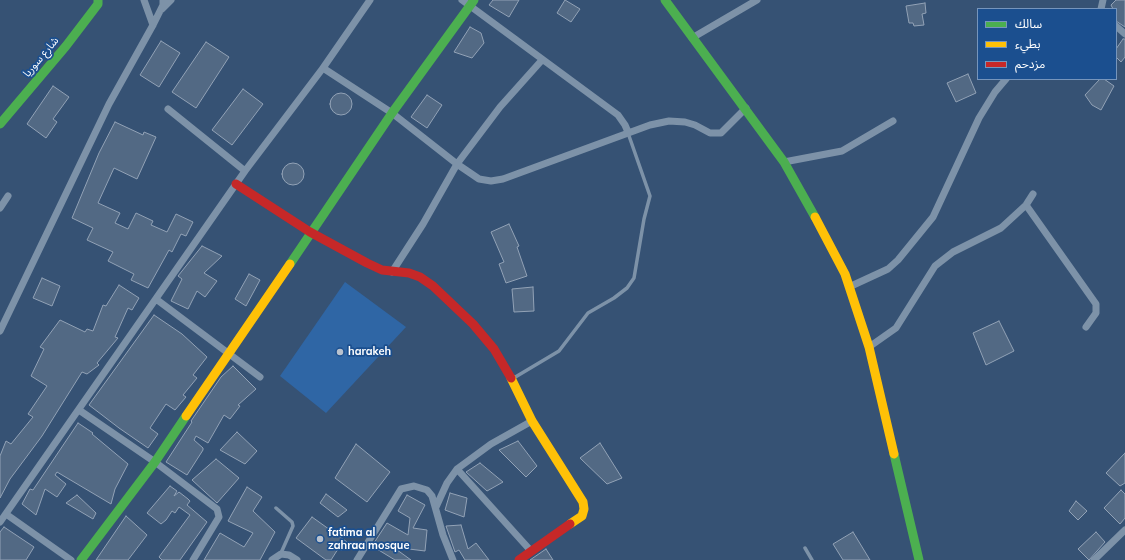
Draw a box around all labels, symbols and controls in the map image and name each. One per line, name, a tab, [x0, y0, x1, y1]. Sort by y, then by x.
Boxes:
legend	[977, 8, 1117, 80]
text: سالك	[1015, 16, 1042, 31]
street label: شارع سوريا	[20, 34, 62, 80]
text: بطيء	[1015, 36, 1041, 51]
text: مزدحم	[1015, 56, 1045, 71]
place label: harakeh	[348, 345, 391, 359]
marker: harakeh	[335, 347, 345, 357]
place label: fatima al zahraa mosque	[328, 526, 409, 552]
marker: fatima al zahraa mosque	[315, 534, 325, 544]

